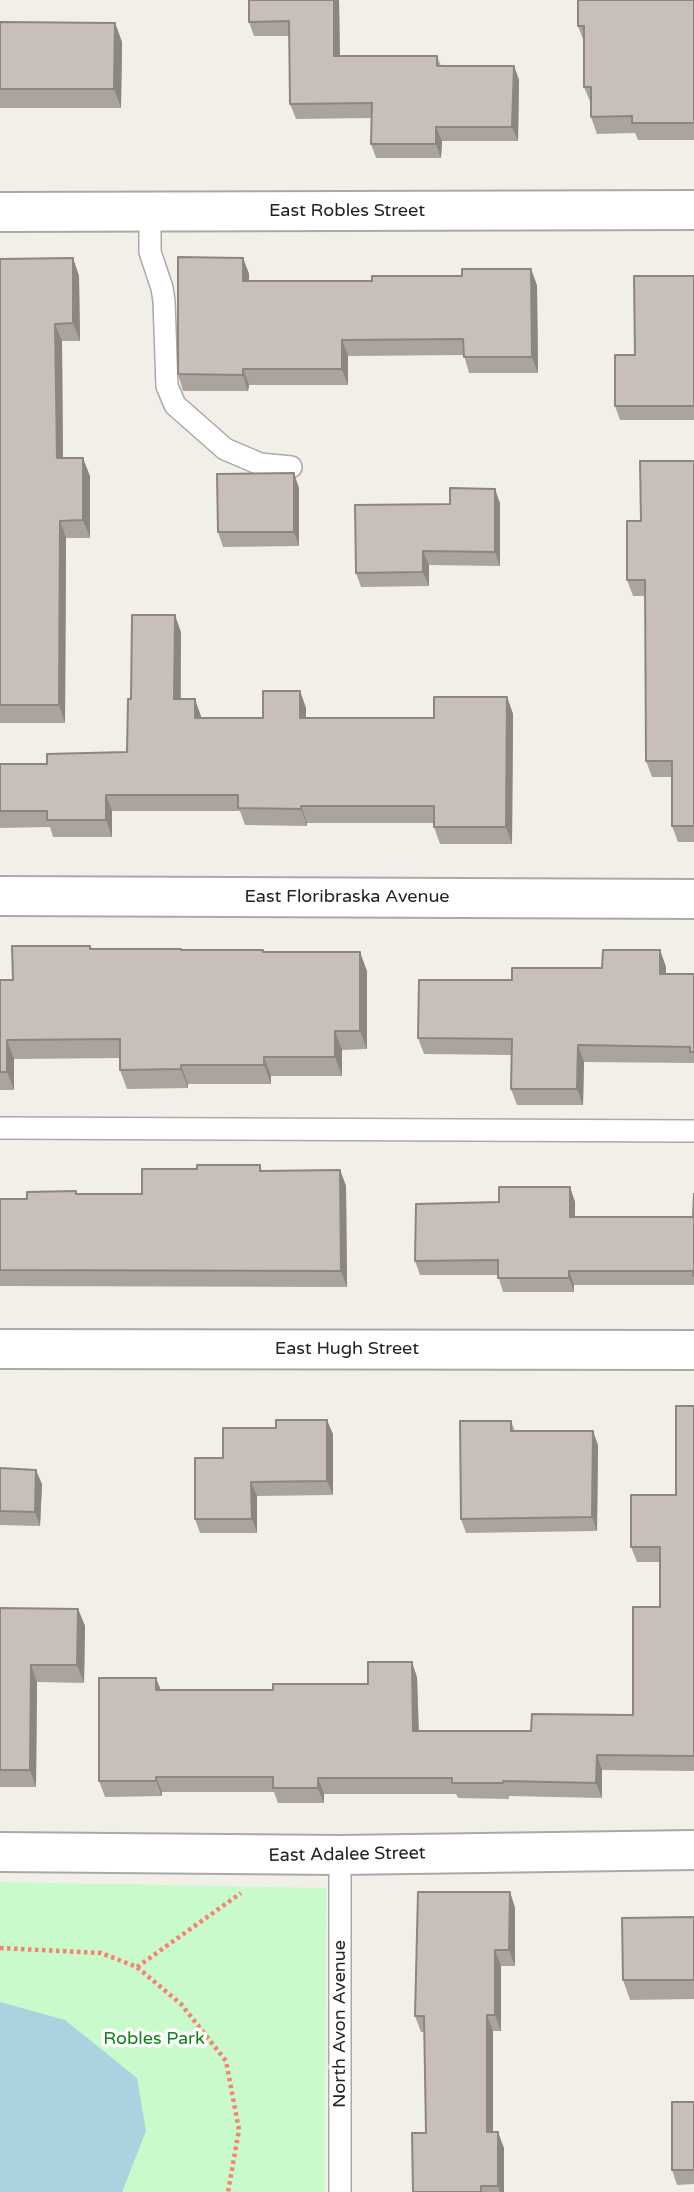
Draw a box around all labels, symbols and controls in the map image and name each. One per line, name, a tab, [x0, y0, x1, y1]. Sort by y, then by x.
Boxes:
street label: East Robles Street	[269, 200, 425, 222]
street label: East Floribraska Avenue	[244, 886, 450, 908]
street label: East Hugh Street	[275, 1338, 419, 1360]
street label: East Adalee Street	[268, 1843, 426, 1867]
street label: North Avon Avenue	[329, 1940, 351, 2108]
park label: Robles Park	[103, 2028, 205, 2050]

